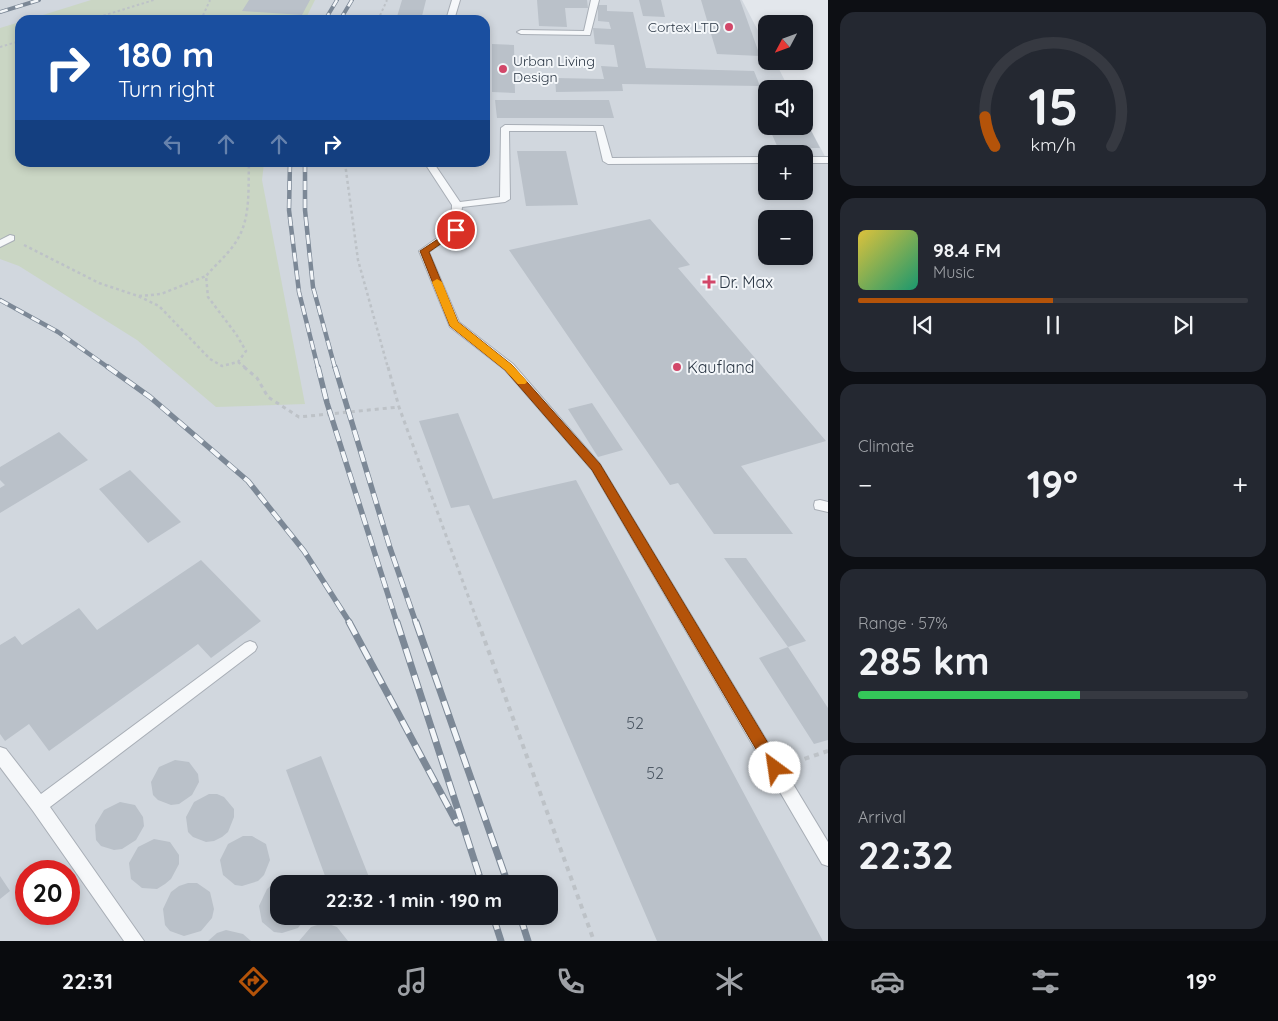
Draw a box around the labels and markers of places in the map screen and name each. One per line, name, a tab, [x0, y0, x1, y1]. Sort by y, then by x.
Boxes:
place label: Cortex LTD	[648, 18, 719, 36]
marker: Cortex LTD	[723, 21, 735, 33]
place label: Urban Living Design	[513, 52, 595, 86]
marker: Urban Living Design	[497, 63, 509, 75]
pin	[435, 209, 477, 251]
place label: Dr. Max	[719, 272, 773, 292]
marker: Dr. Max	[703, 276, 715, 288]
place label: Kaufland	[687, 357, 755, 377]
marker: Kaufland	[671, 361, 683, 373]

